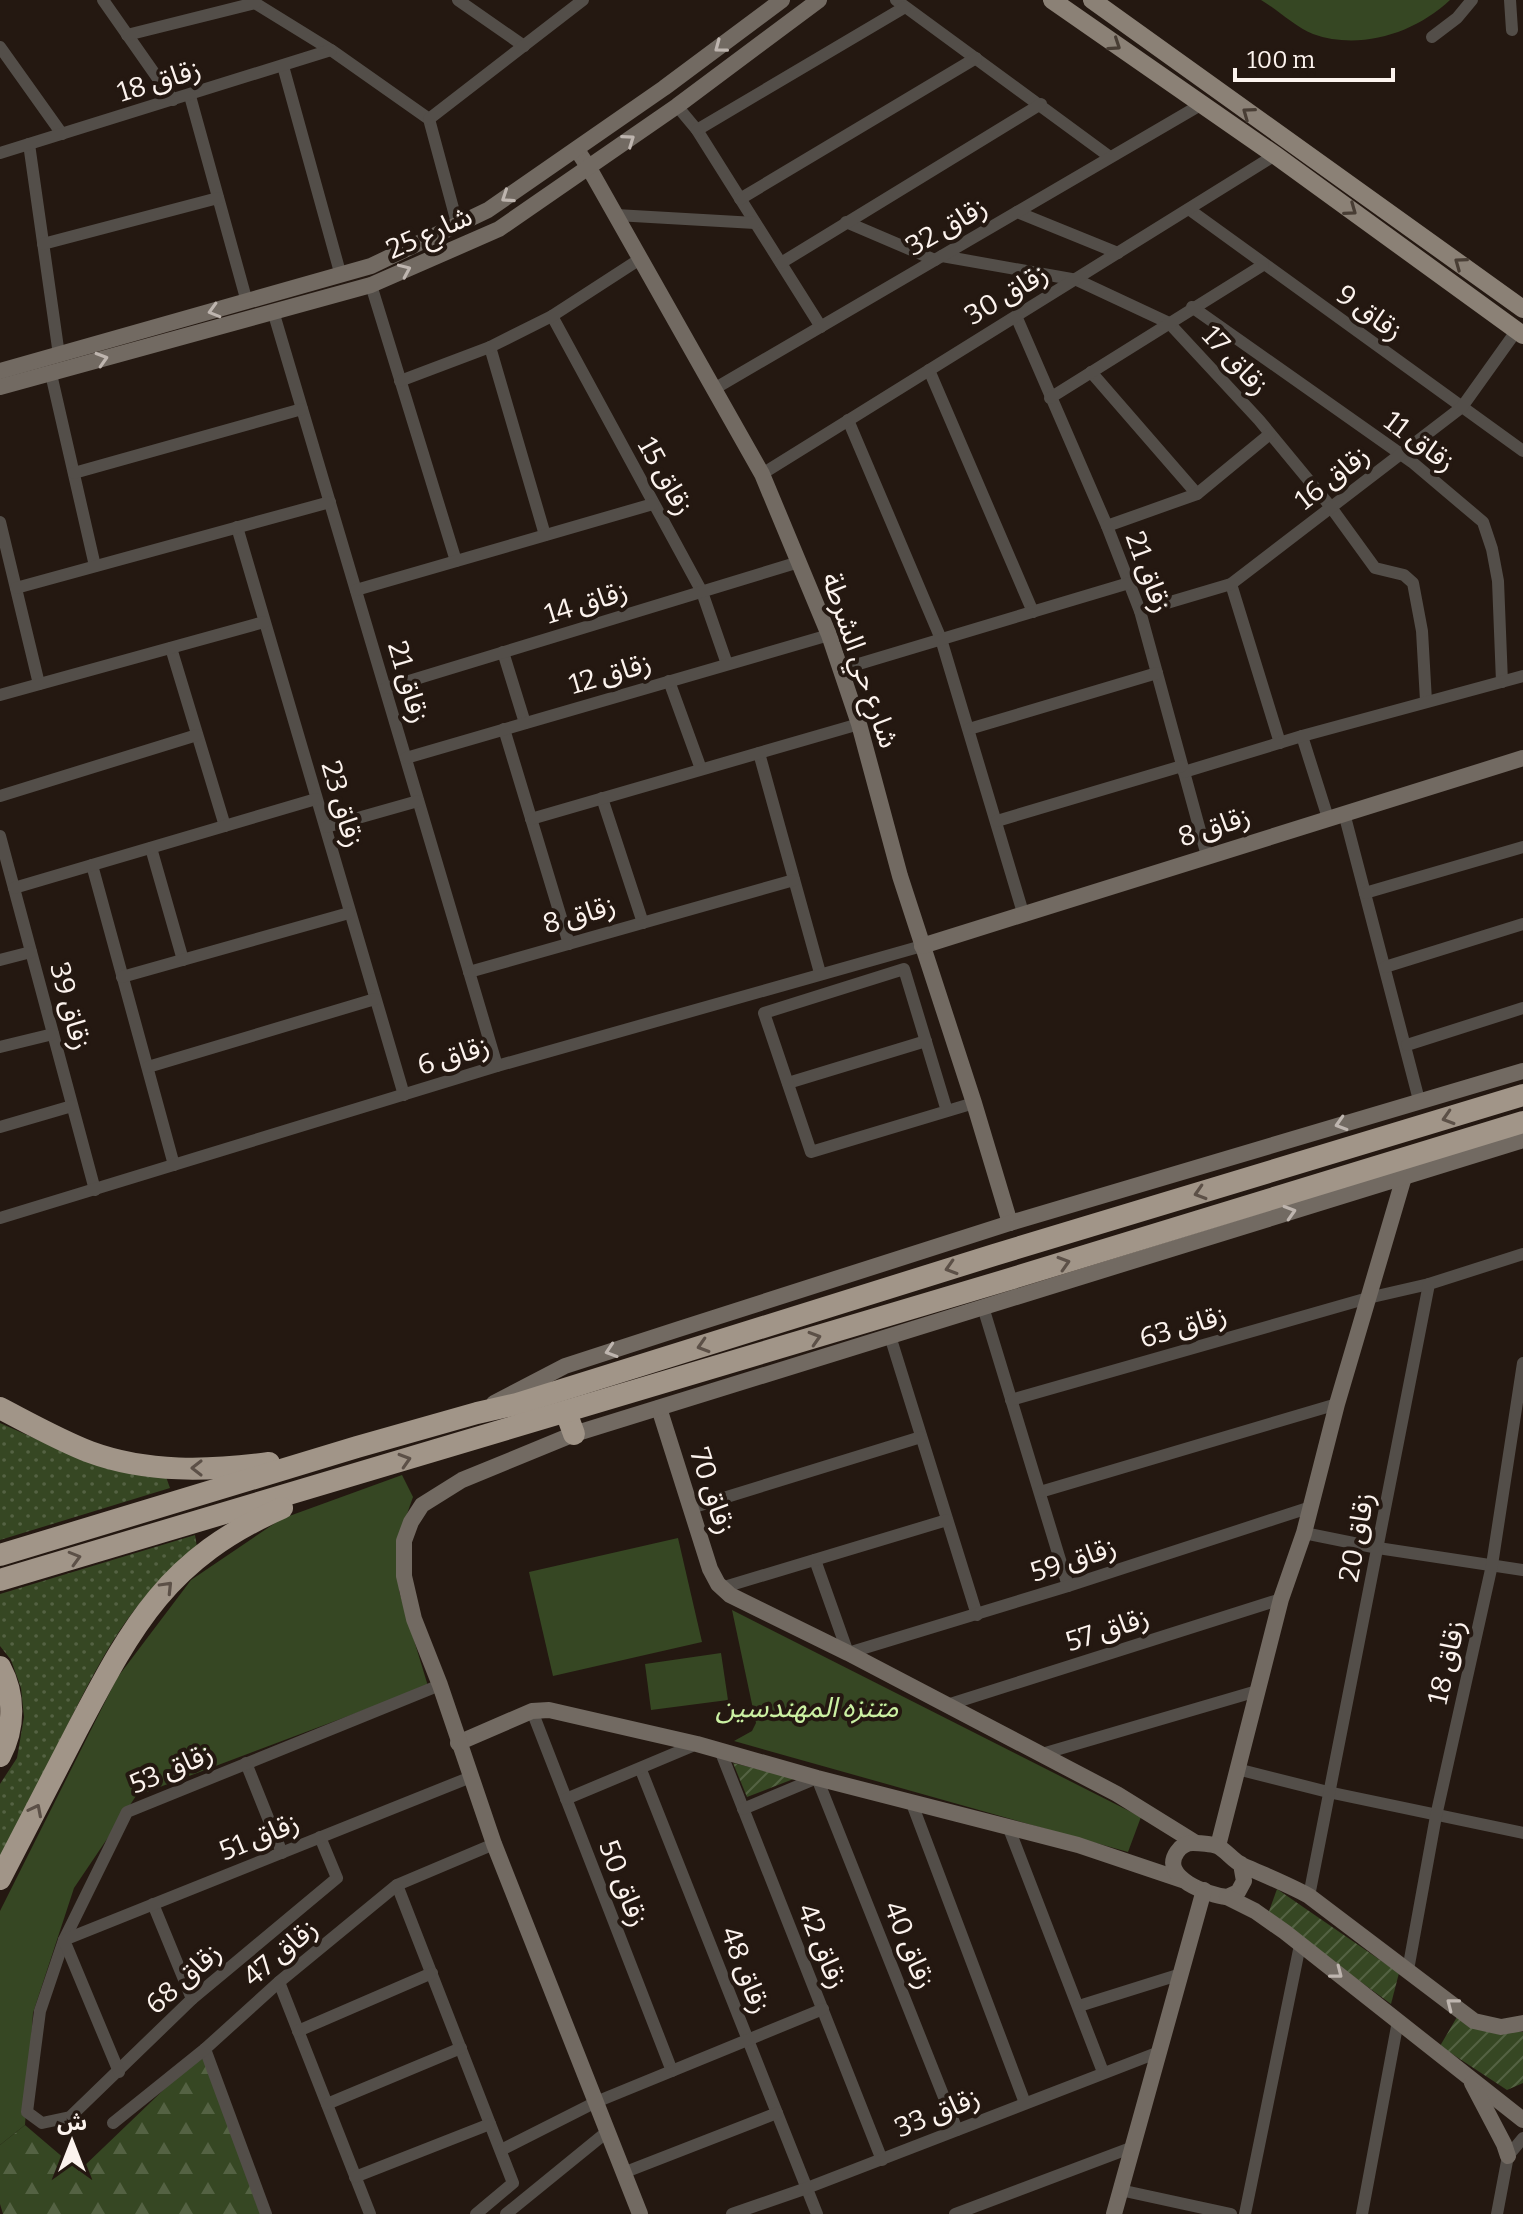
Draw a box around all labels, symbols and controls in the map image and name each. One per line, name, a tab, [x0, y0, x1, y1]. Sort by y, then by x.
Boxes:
scale bar	[1235, 32, 1393, 82]
one-way arrow	[1107, 35, 1121, 50]
one-way arrow	[714, 37, 728, 52]
text: 100 m	[1247, 46, 1315, 74]
street label: زقاق 18	[113, 52, 205, 109]
one-way arrow	[1242, 108, 1256, 122]
one-way arrow	[621, 135, 635, 150]
one-way arrow	[502, 187, 516, 202]
street label: زقاق 32	[900, 190, 993, 263]
street label: شارع 25	[381, 199, 479, 270]
one-way arrow	[1343, 200, 1357, 215]
street label: زقاق 30	[959, 257, 1054, 332]
one-way arrow	[1454, 258, 1468, 273]
one-way arrow	[397, 264, 411, 280]
street label: زقاق 9	[1330, 277, 1409, 347]
one-way arrow	[208, 302, 222, 318]
street label: زقاق 17	[1195, 319, 1276, 402]
one-way arrow	[95, 352, 109, 368]
street label: زقاق 11	[1378, 404, 1462, 479]
street label: زقاق 15	[631, 432, 700, 521]
street label: زقاق 16	[1289, 438, 1376, 517]
street label: زقاق 21	[1119, 527, 1178, 617]
street label: شارع حي الشرطة	[811, 568, 906, 754]
street label: زقاق 14	[541, 574, 632, 631]
street label: زقاق 21	[381, 637, 436, 727]
street label: زقاق 12	[565, 646, 655, 701]
street label: زقاق 23	[314, 757, 371, 851]
street label: زقاق 8	[1174, 799, 1255, 854]
street label: زقاق 8	[539, 888, 619, 941]
street label: زقاق 39	[43, 959, 98, 1054]
street label: زقاق 6	[413, 1029, 493, 1082]
one-way arrow	[1442, 1109, 1456, 1125]
one-way arrow	[1334, 1115, 1348, 1131]
one-way arrow	[1193, 1184, 1207, 1200]
one-way arrow	[1283, 1206, 1297, 1222]
one-way arrow	[1056, 1256, 1070, 1272]
one-way arrow	[944, 1259, 958, 1275]
street label: زقاق 63	[1136, 1298, 1231, 1355]
one-way arrow	[807, 1331, 821, 1347]
one-way arrow	[696, 1337, 710, 1353]
one-way arrow	[605, 1342, 619, 1358]
street label: زقاق 70	[683, 1444, 742, 1539]
one-way arrow	[397, 1453, 411, 1470]
one-way arrow	[190, 1459, 203, 1477]
street label: زقاق 20	[1332, 1489, 1381, 1585]
street label: زقاق 59	[1026, 1530, 1120, 1589]
one-way arrow	[67, 1551, 81, 1567]
one-way arrow	[158, 1582, 172, 1596]
street label: زقاق 57	[1061, 1601, 1153, 1658]
street label: زقاق 18	[1421, 1617, 1472, 1708]
park label: متنزه المهندسين	[715, 1691, 899, 1724]
street label: زقاق 53	[124, 1736, 218, 1801]
one-way arrow	[26, 1804, 42, 1819]
street label: زقاق 51	[214, 1806, 304, 1867]
street label: زقاق 50	[592, 1835, 655, 1931]
street label: زقاق 40	[877, 1897, 942, 1994]
street label: زقاق 42	[791, 1899, 854, 1994]
street label: زقاق 47	[236, 1912, 324, 1993]
street label: زقاق 48	[714, 1922, 777, 2018]
street label: زقاق 68	[139, 1936, 228, 2021]
one-way arrow	[1328, 1964, 1343, 1978]
one-way arrow	[1446, 2000, 1461, 2014]
street label: زقاق 33	[890, 2081, 985, 2144]
north arrow	[32, 2102, 112, 2182]
text: ش	[57, 2109, 87, 2136]

